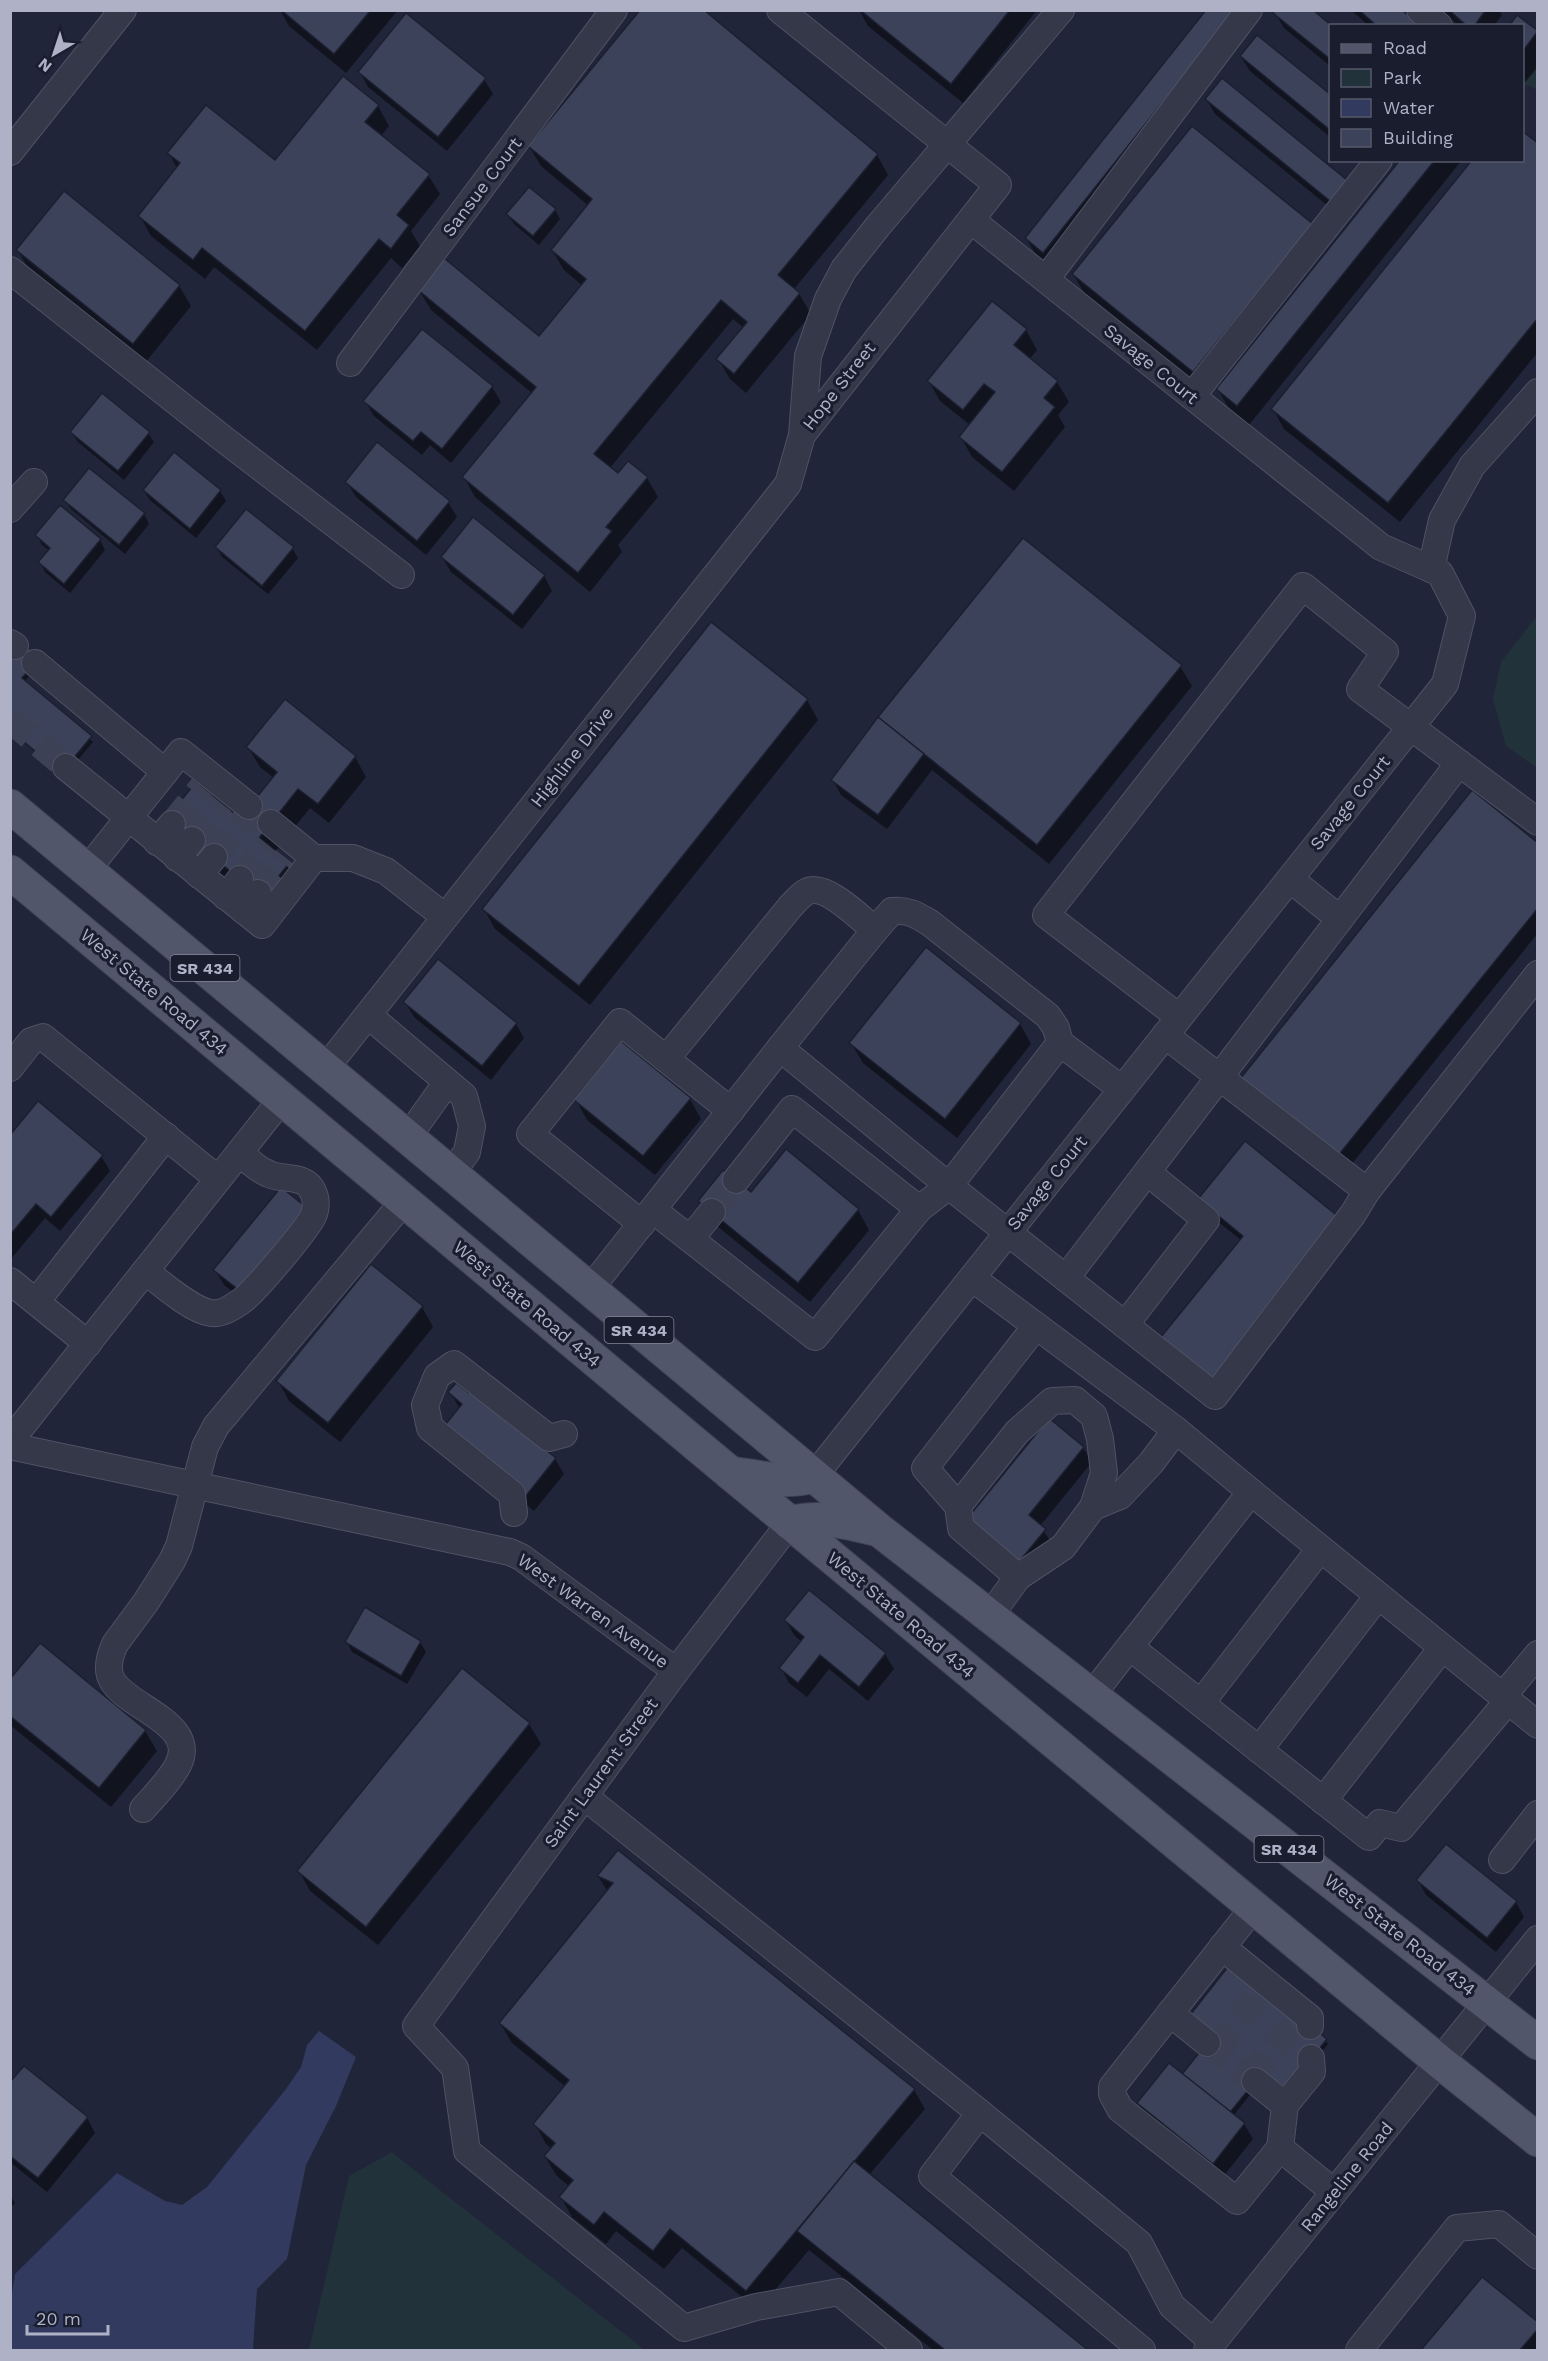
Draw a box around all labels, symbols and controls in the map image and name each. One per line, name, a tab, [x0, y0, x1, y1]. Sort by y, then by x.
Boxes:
north arrow	[24, 24, 84, 84]
legend	[1329, 24, 1524, 162]
text: Road	[1383, 37, 1427, 58]
text: N	[34, 54, 55, 76]
text: Park	[1383, 67, 1422, 88]
text: Water	[1383, 97, 1435, 118]
text: Building	[1383, 127, 1453, 148]
street label: Sansue Court	[438, 133, 526, 240]
street label: Savage Court	[1100, 319, 1203, 408]
street label: Hope Street	[798, 337, 880, 434]
street label: Highline Drive	[526, 702, 617, 811]
street label: Savage Court	[1305, 751, 1394, 854]
street label: West State Road 434	[76, 924, 232, 1059]
road number: SR 434	[170, 955, 240, 981]
street label: Savage Court	[1002, 1131, 1091, 1234]
street label: West State Road 434	[449, 1236, 605, 1371]
road number: SR 434	[604, 1317, 674, 1343]
street label: West State Road 434	[823, 1547, 979, 1682]
street label: West Warren Avenue	[514, 1549, 673, 1672]
street label: Saint Laurent Street	[539, 1694, 662, 1851]
road number: SR 434	[1254, 1836, 1324, 1862]
street label: West State Road 434	[1321, 1869, 1480, 2000]
street label: Rangeline Road	[1296, 2118, 1397, 2236]
scale bar	[27, 2298, 108, 2336]
text: 20 m	[36, 2308, 81, 2329]

